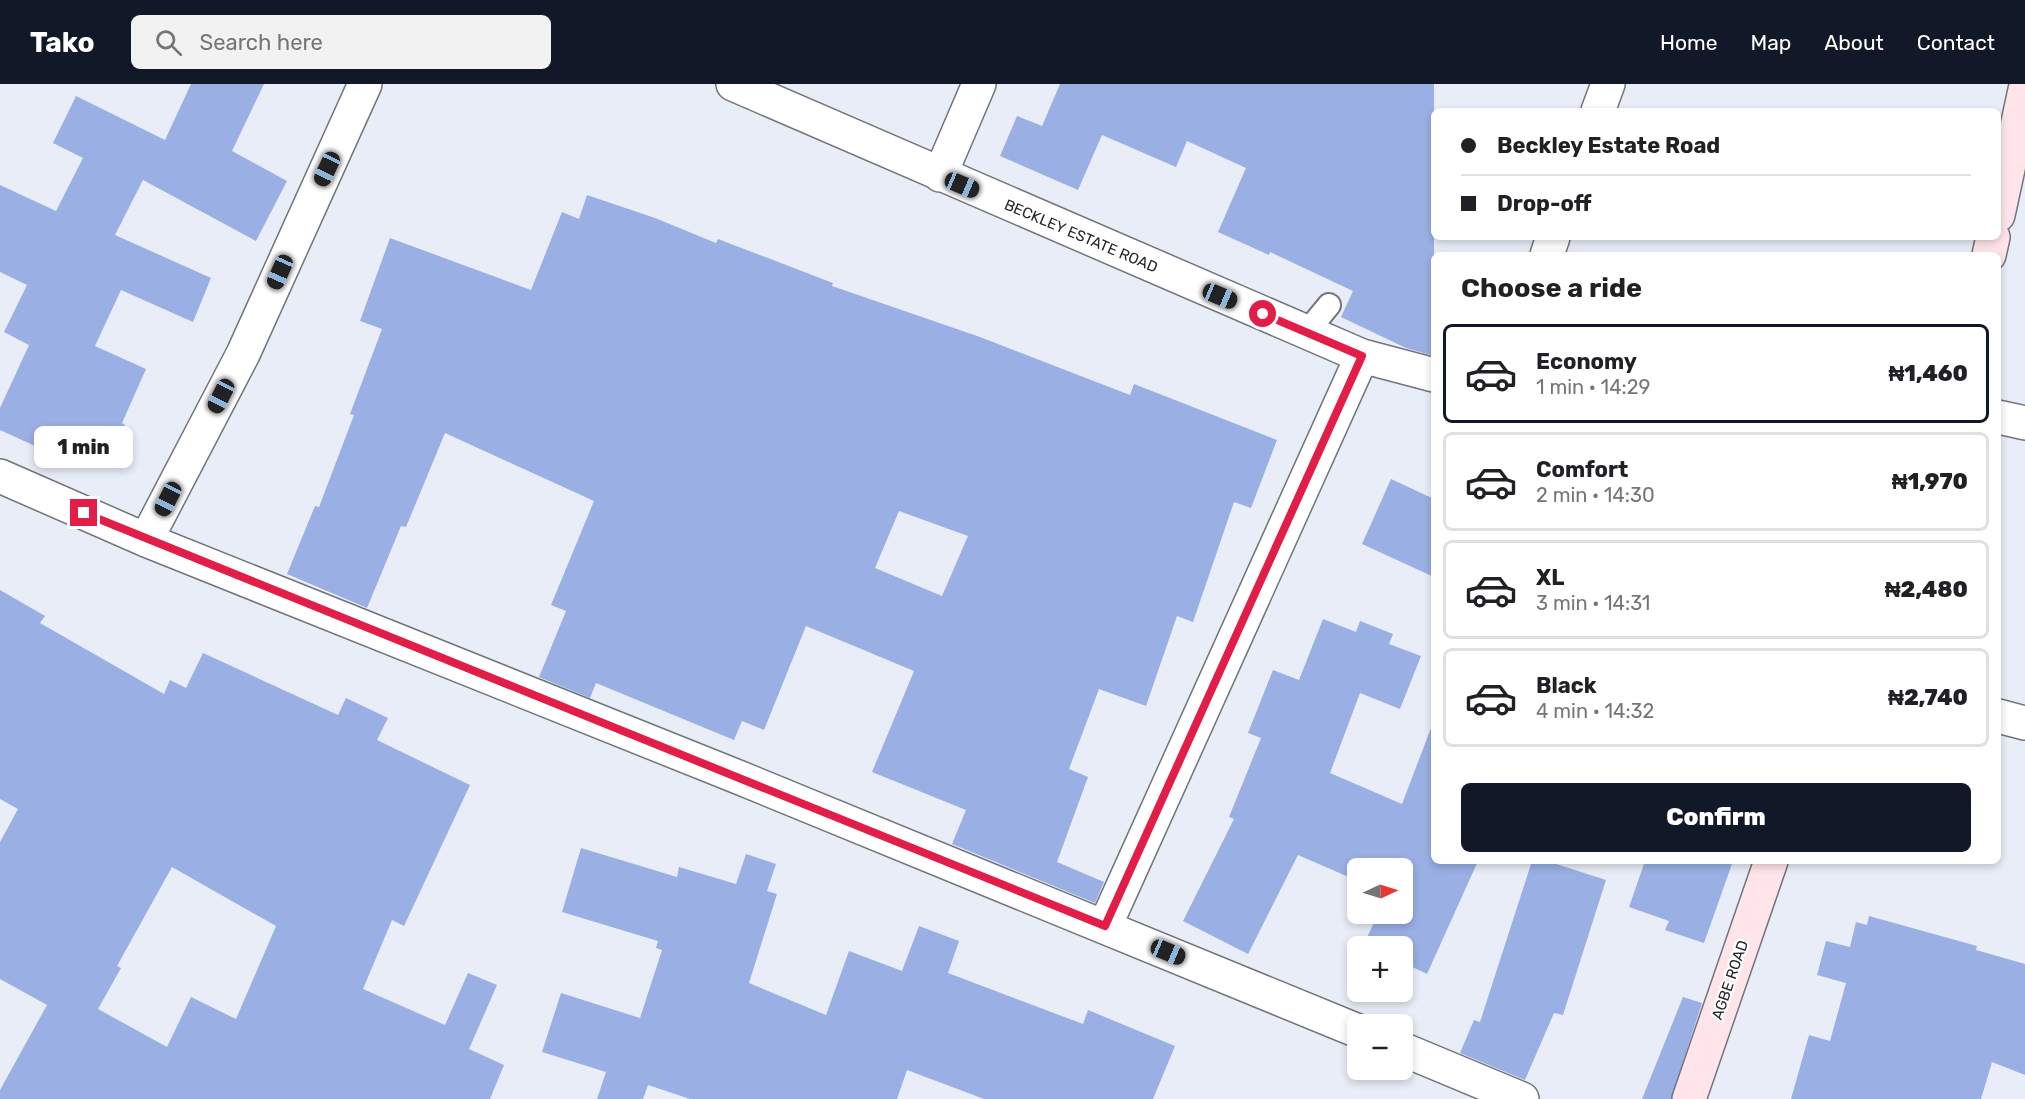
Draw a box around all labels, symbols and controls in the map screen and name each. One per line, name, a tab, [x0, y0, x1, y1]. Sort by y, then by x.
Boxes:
search box	[131, 15, 551, 69]
text: Tako	[30, 26, 95, 59]
icon: search	[152, 26, 185, 59]
text: Search here	[200, 29, 323, 56]
text: Home	[1660, 30, 1717, 55]
text: Map	[1750, 30, 1791, 55]
text: About	[1824, 30, 1884, 55]
text: Contact	[1917, 30, 1995, 55]
text: Beckley Estate Road	[1497, 132, 1720, 159]
car	[311, 149, 343, 189]
car	[942, 170, 982, 200]
text: Drop-off	[1497, 190, 1592, 217]
street label: BECKLEY ESTATE ROAD	[1002, 195, 1160, 277]
car	[264, 252, 296, 292]
text: Choose a ride	[1461, 272, 1642, 304]
car	[1200, 281, 1240, 311]
route start	[1249, 300, 1276, 327]
icon: car	[1464, 347, 1518, 401]
text: Economy	[1536, 348, 1637, 375]
text: ₦1,460	[1888, 360, 1968, 387]
text: 1 min · 14:29	[1536, 375, 1650, 399]
car	[205, 376, 237, 416]
callout: 1 min	[34, 426, 134, 468]
text: 1 min	[57, 435, 110, 459]
icon: car	[1464, 455, 1518, 509]
text: Comfort	[1536, 456, 1628, 483]
text: ₦1,970	[1892, 468, 1968, 495]
car	[152, 479, 184, 519]
text: 2 min · 14:30	[1536, 483, 1655, 507]
route end	[70, 499, 97, 526]
icon: car	[1464, 563, 1518, 617]
text: XL	[1536, 564, 1564, 591]
text: ₦2,480	[1885, 576, 1968, 603]
text: 3 min · 14:31	[1536, 591, 1650, 615]
icon: car	[1464, 671, 1518, 725]
text: Black	[1536, 672, 1597, 699]
text: ₦2,740	[1888, 684, 1968, 711]
text: 4 min · 14:32	[1536, 699, 1654, 723]
button: Confirm	[1461, 783, 1971, 852]
north arrow	[1347, 858, 1413, 924]
map controls	[1347, 858, 1413, 1080]
button: +	[1347, 936, 1413, 1002]
car	[1148, 937, 1188, 967]
street label: AGBE ROAD	[1708, 938, 1752, 1022]
button: −	[1347, 1014, 1413, 1080]

